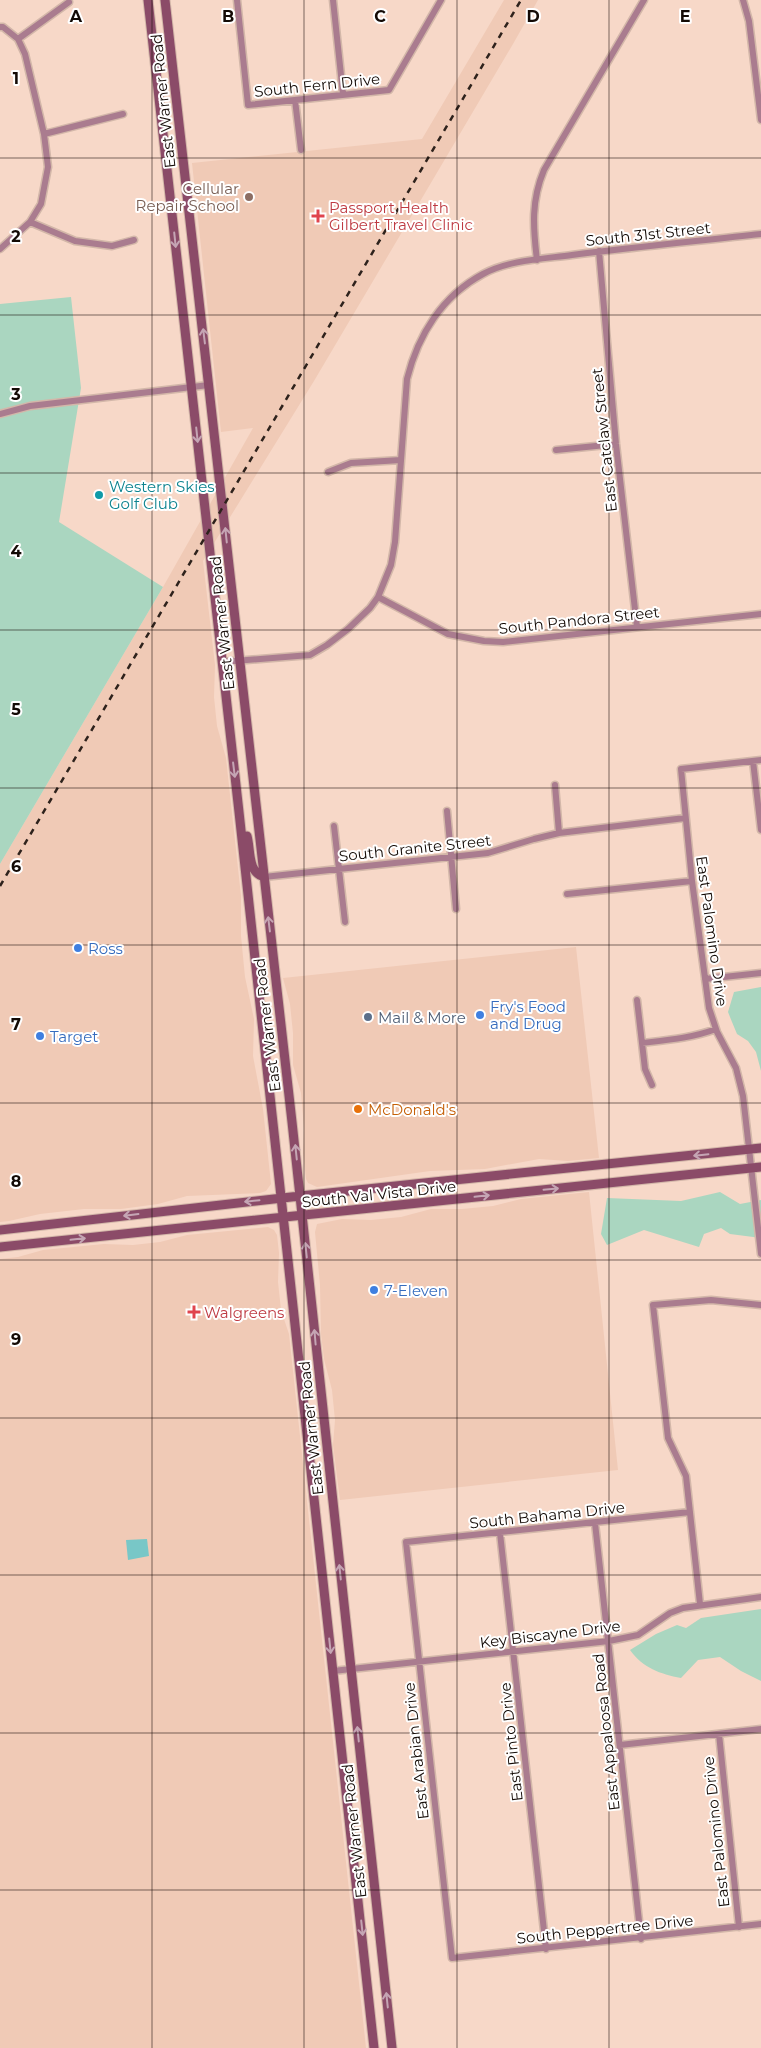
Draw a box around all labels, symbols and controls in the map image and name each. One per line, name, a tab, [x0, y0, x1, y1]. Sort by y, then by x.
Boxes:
text: A	[69, 7, 83, 26]
text: B	[222, 7, 234, 26]
text: C	[374, 7, 386, 26]
text: D	[526, 7, 540, 26]
text: E	[680, 7, 690, 26]
street label: East Warner Road	[146, 33, 180, 169]
text: 1	[13, 69, 19, 88]
street label: South Fern Drive	[253, 69, 381, 101]
place label: Cellular Repair School	[136, 179, 239, 215]
marker: Cellular Repair School	[243, 191, 255, 203]
place label: Passport Health Gilbert Travel Clinic	[329, 198, 473, 234]
marker: Passport Health Gilbert Travel Clinic	[311, 209, 325, 223]
street label: South 31st Street	[585, 218, 711, 250]
text: 2	[11, 227, 21, 246]
one-way arrow	[170, 231, 180, 247]
one-way arrow	[199, 328, 209, 344]
street label: East Catclaw Street	[587, 367, 621, 513]
text: 3	[10, 385, 21, 404]
one-way arrow	[192, 426, 202, 442]
place label: Western Skies Golf Club	[109, 477, 215, 513]
marker: Western Skies Golf Club	[93, 489, 105, 501]
one-way arrow	[221, 527, 231, 543]
text: 4	[10, 542, 22, 561]
street label: East Warner Road	[205, 555, 239, 691]
street label: South Pandora Street	[498, 602, 660, 638]
text: 5	[11, 700, 21, 719]
one-way arrow	[229, 762, 239, 778]
street label: South Granite Street	[338, 831, 492, 865]
street label: East Palomino Drive	[692, 855, 732, 1007]
text: 6	[11, 857, 21, 876]
one-way arrow	[264, 917, 274, 933]
place label: Ross	[88, 939, 123, 958]
marker: Ross	[72, 942, 84, 954]
street label: East Warner Road	[249, 957, 285, 1093]
place label: Fry's Food and Drug	[490, 997, 566, 1033]
place label: Mail & More	[378, 1008, 466, 1027]
marker: Fry's Food and Drug	[474, 1009, 486, 1021]
marker: Mail & More	[362, 1011, 374, 1023]
text: 7	[11, 1015, 21, 1034]
place label: Target	[50, 1027, 98, 1046]
marker: Target	[34, 1030, 46, 1042]
place label: McDonald's	[368, 1100, 456, 1119]
marker: McDonald's	[352, 1103, 364, 1115]
one-way arrow	[291, 1144, 300, 1160]
one-way arrow	[693, 1150, 709, 1160]
text: 8	[11, 1172, 21, 1191]
street label: South Val Vista Drive	[301, 1176, 457, 1212]
one-way arrow	[543, 1184, 559, 1193]
one-way arrow	[473, 1191, 489, 1201]
one-way arrow	[244, 1196, 260, 1206]
one-way arrow	[124, 1210, 140, 1220]
one-way arrow	[69, 1234, 85, 1244]
one-way arrow	[301, 1242, 311, 1258]
place label: 7-Eleven	[384, 1281, 448, 1300]
marker: 7-Eleven	[368, 1284, 380, 1296]
place label: Walgreens	[204, 1303, 284, 1322]
marker: Walgreens	[188, 1306, 200, 1318]
text: 9	[11, 1330, 21, 1349]
one-way arrow	[310, 1330, 320, 1346]
street label: East Warner Road	[294, 1360, 328, 1496]
street label: South Bahama Drive	[468, 1497, 626, 1533]
one-way arrow	[335, 1564, 345, 1580]
street label: Key Biscayne Drive	[479, 1616, 621, 1652]
one-way arrow	[325, 1638, 335, 1654]
street label: East Appaloosa Road	[588, 1652, 624, 1812]
street label: East Arabian Drive	[399, 1682, 433, 1820]
street label: East Pinto Drive	[495, 1682, 527, 1802]
one-way arrow	[353, 1726, 363, 1742]
street label: East Palomino Drive	[699, 1756, 733, 1908]
street label: East Warner Road	[337, 1763, 371, 1899]
street label: South Peppertree Drive	[516, 1910, 694, 1948]
one-way arrow	[357, 1920, 366, 1936]
one-way arrow	[382, 1992, 392, 2008]

